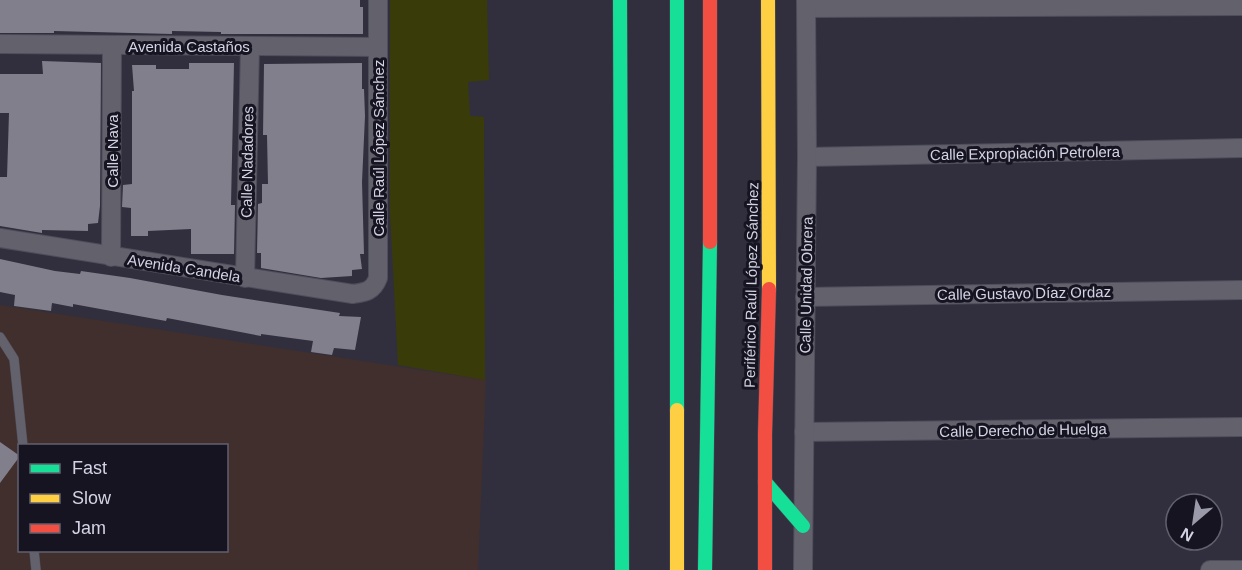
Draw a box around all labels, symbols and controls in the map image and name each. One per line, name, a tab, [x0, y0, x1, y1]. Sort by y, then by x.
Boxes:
street label: Avenida Castaños	[128, 38, 250, 55]
street label: Calle Raúl López Sánchez	[370, 60, 387, 236]
street label: Calle Nadadores	[238, 106, 256, 218]
street label: Calle Nava	[104, 114, 121, 188]
street label: Calle Expropiación Petrolera	[930, 143, 1121, 163]
street label: Periférico Raúl López Sánchez	[741, 182, 761, 388]
street label: Calle Unidad Obrera	[796, 216, 816, 354]
street label: Avenida Candela	[126, 251, 242, 285]
street label: Calle Gustavo Díaz Ordaz	[937, 283, 1111, 303]
street label: Calle Derecho de Huelga	[939, 420, 1108, 440]
legend	[18, 444, 228, 552]
text: Fast	[72, 458, 107, 478]
text: Slow	[72, 488, 112, 508]
north arrow	[1164, 492, 1224, 552]
text: Jam	[72, 518, 106, 538]
text: N	[1178, 524, 1196, 545]

